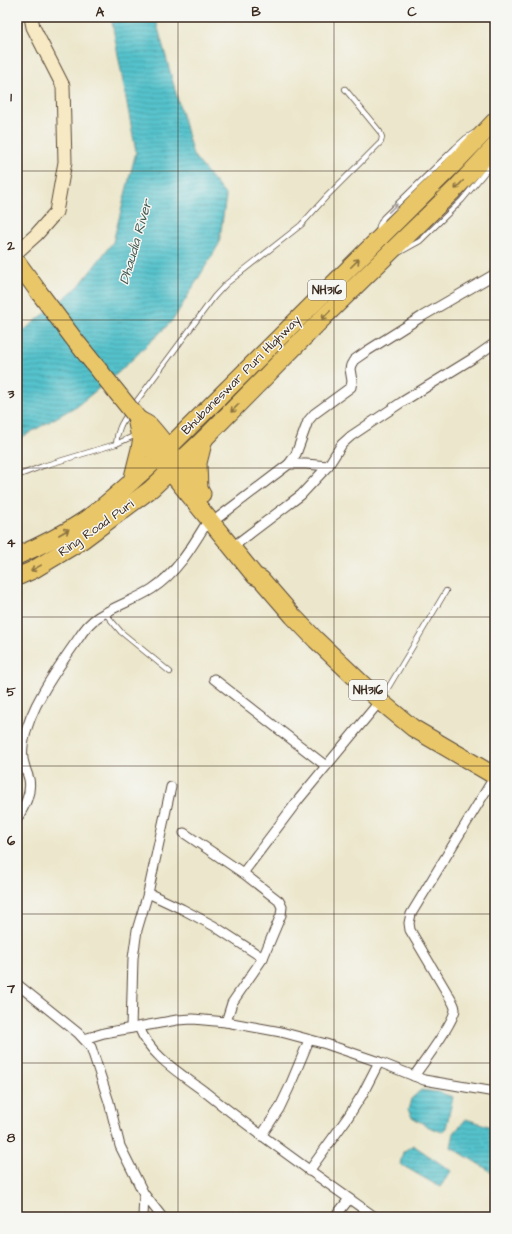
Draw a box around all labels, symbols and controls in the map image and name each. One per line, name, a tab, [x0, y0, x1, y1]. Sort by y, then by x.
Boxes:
text: A	[96, 3, 105, 21]
text: B	[251, 3, 261, 21]
text: C	[407, 3, 417, 21]
text: 1	[10, 88, 12, 106]
one-way arrow	[454, 180, 464, 190]
water label: Dhaudia River	[114, 196, 158, 287]
one-way arrow	[388, 203, 398, 213]
text: 2	[6, 237, 15, 255]
one-way arrow	[350, 258, 360, 268]
road number: NH316	[308, 280, 346, 300]
one-way arrow	[321, 310, 331, 320]
street label: Bhubaneswar Puri Highway	[177, 311, 305, 439]
text: 3	[7, 385, 15, 403]
one-way arrow	[230, 403, 240, 413]
street label: Ring Road Puri	[54, 495, 138, 562]
one-way arrow	[58, 527, 70, 535]
text: 4	[7, 534, 16, 552]
one-way arrow	[30, 565, 42, 573]
road number: NH316	[349, 680, 387, 700]
text: 5	[6, 683, 16, 701]
text: 6	[7, 832, 16, 850]
text: 7	[6, 980, 16, 998]
text: 8	[7, 1129, 16, 1147]

